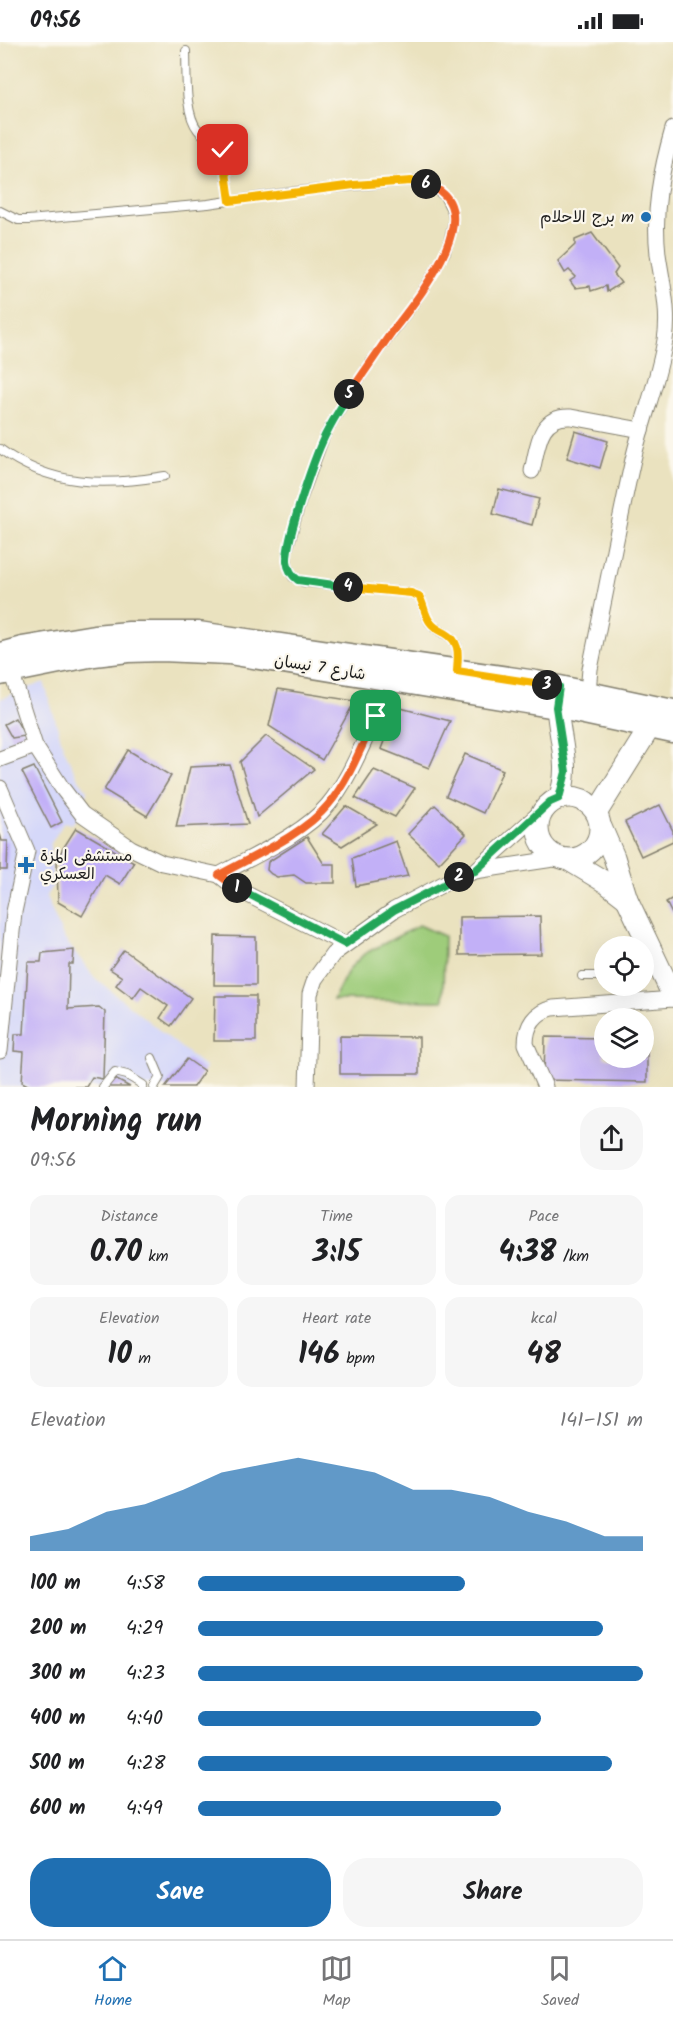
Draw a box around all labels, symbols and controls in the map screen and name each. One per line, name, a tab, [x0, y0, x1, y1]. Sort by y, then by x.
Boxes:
text: 09:56	[30, 4, 81, 39]
pin	[197, 124, 248, 175]
icon: check	[206, 133, 239, 166]
pin: 6	[411, 169, 441, 199]
text: 6	[422, 171, 430, 196]
place label: برج الاحلام m	[540, 205, 634, 230]
marker: برج الاحلام m	[639, 210, 653, 224]
pin: 5	[334, 379, 364, 409]
text: 5	[345, 381, 353, 406]
pin: 4	[333, 572, 363, 602]
text: 4	[344, 574, 352, 599]
street label: شارع 7 نيسان	[273, 648, 367, 688]
pin: 3	[532, 670, 562, 700]
text: 3	[543, 672, 551, 697]
pin	[350, 690, 401, 741]
icon: arrive	[359, 699, 392, 732]
place label: مستشفى المزة العسكري	[40, 844, 132, 887]
marker: مستشفى المزة العسكري	[17, 856, 35, 874]
pin: 2	[444, 862, 474, 892]
text: 2	[454, 864, 464, 889]
pin: 1	[222, 873, 252, 903]
text: 1	[235, 875, 239, 900]
map controls	[594, 936, 654, 1068]
button: locate	[594, 936, 654, 996]
button: layers	[594, 1008, 654, 1068]
text: Morning run	[30, 1096, 202, 1149]
button: share	[580, 1107, 643, 1170]
text: 09:56	[30, 1145, 77, 1177]
text: Distance	[100, 1204, 158, 1229]
text: Time	[320, 1204, 353, 1229]
text: Pace	[529, 1204, 559, 1229]
text: 0.70	[90, 1229, 142, 1277]
text: 3:15	[312, 1229, 361, 1277]
text: 4:38	[499, 1229, 557, 1277]
text: km	[142, 1244, 169, 1269]
text: /km	[557, 1244, 589, 1269]
text: Elevation	[99, 1306, 159, 1331]
text: Heart rate	[302, 1306, 371, 1331]
text: kcal	[531, 1306, 557, 1331]
text: 10	[107, 1331, 132, 1379]
text: 146	[298, 1331, 340, 1379]
text: 48	[527, 1331, 561, 1379]
text: m	[132, 1346, 151, 1371]
text: bpm	[340, 1346, 375, 1371]
text: Elevation	[30, 1405, 106, 1437]
text: 141–151 m	[560, 1405, 643, 1437]
text: 100 m	[30, 1568, 81, 1600]
text: 4:58	[126, 1568, 165, 1600]
text: 200 m	[30, 1613, 86, 1645]
text: 4:29	[126, 1613, 163, 1645]
text: 300 m	[30, 1658, 86, 1690]
text: 4:23	[126, 1658, 165, 1690]
text: 400 m	[30, 1703, 86, 1735]
text: 4:40	[126, 1703, 163, 1735]
text: 500 m	[30, 1748, 85, 1780]
text: 4:28	[126, 1748, 166, 1780]
text: 600 m	[30, 1793, 85, 1825]
text: 4:49	[126, 1793, 163, 1825]
button: Save	[30, 1858, 331, 1927]
button: Share	[343, 1858, 643, 1927]
tab: Home	[94, 1952, 132, 2013]
tab: Map	[320, 1952, 353, 2013]
tab: Saved	[541, 1952, 579, 2013]

